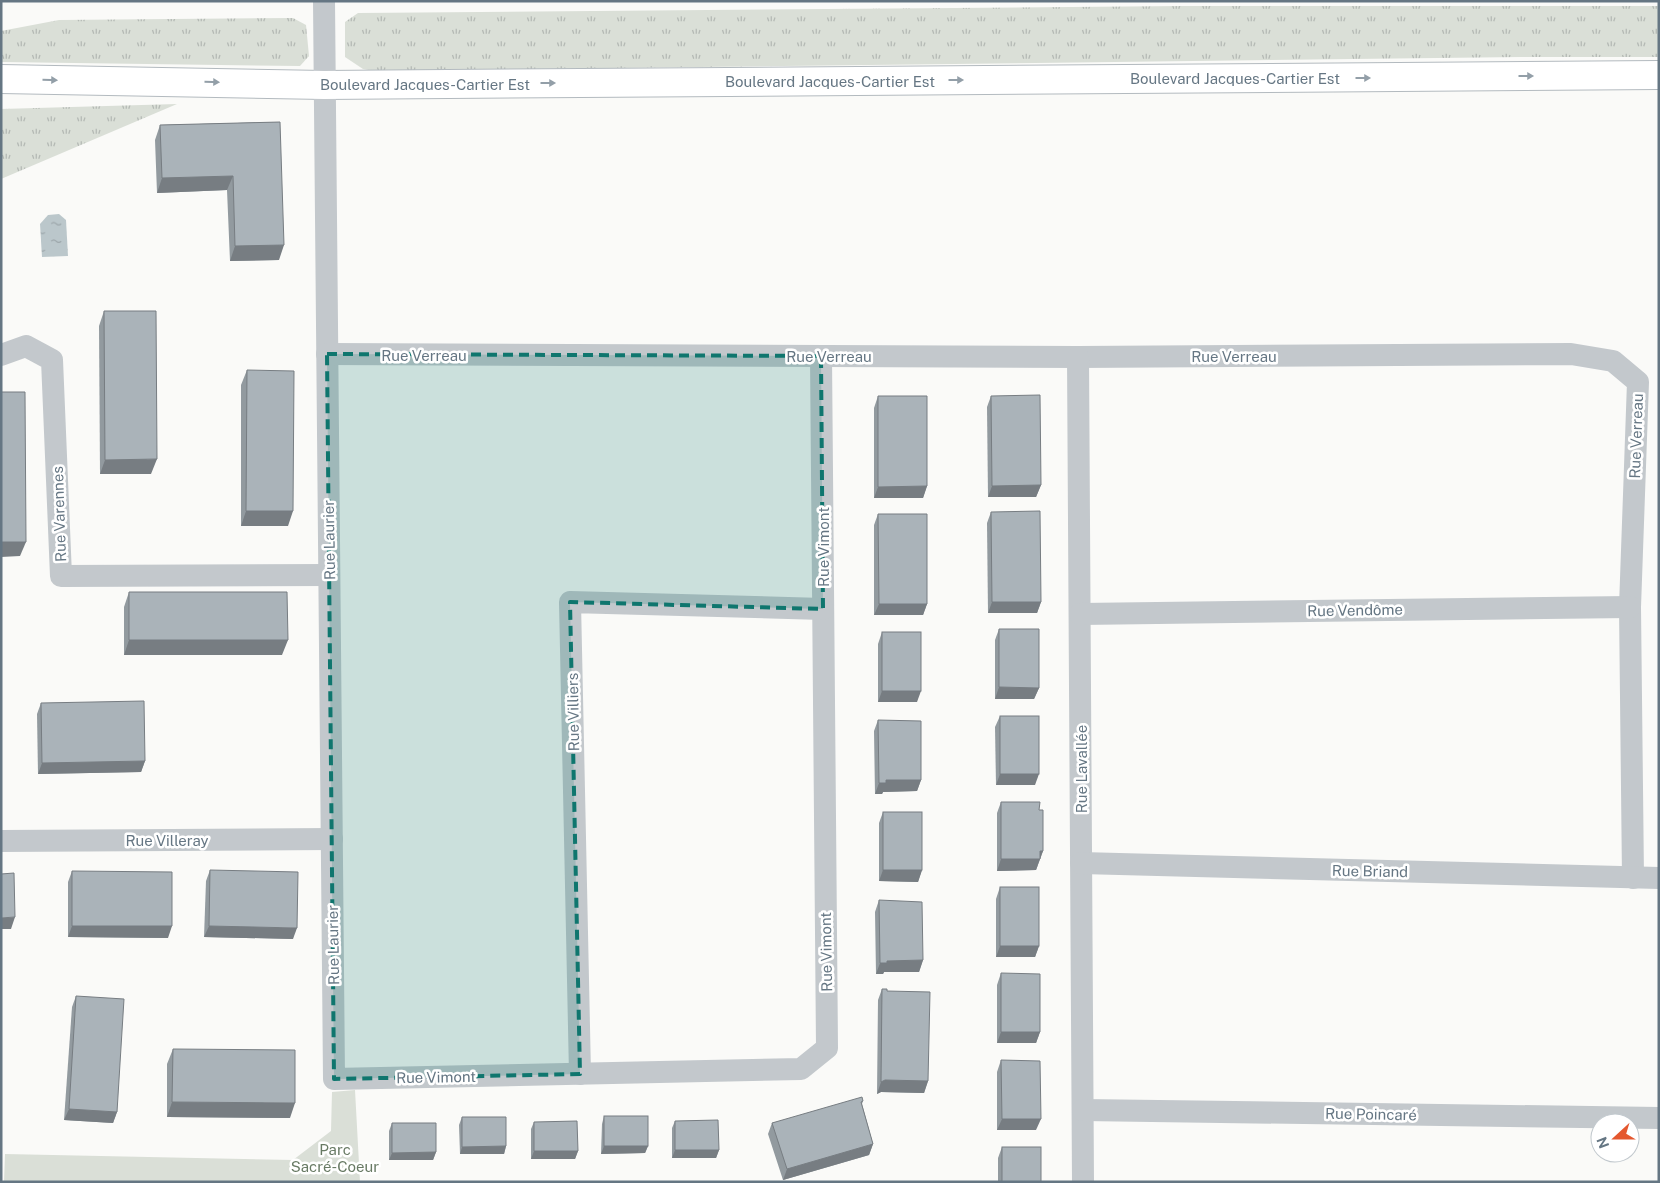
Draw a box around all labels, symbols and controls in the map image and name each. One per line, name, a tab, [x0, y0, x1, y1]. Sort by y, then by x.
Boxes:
street label: Boulevard Jacques-Cartier Est	[1130, 70, 1340, 87]
one-way arrow	[1518, 72, 1534, 80]
street label: Boulevard Jacques-Cartier Est	[725, 73, 935, 90]
one-way arrow	[1355, 73, 1371, 81]
one-way arrow	[42, 76, 58, 84]
street label: Boulevard Jacques-Cartier Est	[320, 76, 530, 93]
one-way arrow	[948, 76, 964, 84]
one-way arrow	[205, 78, 221, 86]
one-way arrow	[540, 79, 556, 87]
street label: Rue Verreau	[381, 347, 467, 364]
street label: Rue Verreau	[786, 348, 872, 365]
street label: Rue Verreau	[1191, 348, 1277, 365]
street label: Rue Verreau	[1626, 393, 1646, 479]
street label: Rue Varennes	[49, 466, 69, 562]
street label: Rue Laurier	[320, 500, 338, 580]
street label: Rue Vimont	[815, 507, 832, 587]
street label: Rue Vendôme	[1307, 601, 1403, 619]
street label: Rue Villiers	[564, 672, 582, 752]
street label: Rue Lavallée	[1073, 725, 1090, 813]
street label: Rue Villeray	[126, 832, 208, 849]
street label: Rue Briand	[1332, 862, 1408, 880]
street label: Rue Laurier	[324, 905, 342, 985]
street label: Rue Vimont	[817, 912, 835, 992]
street label: Rue Vimont	[396, 1068, 476, 1086]
street label: Rue Poincaré	[1325, 1105, 1417, 1123]
north arrow	[1590, 1113, 1640, 1163]
text: N	[1593, 1135, 1612, 1151]
park label: Parc Sacré-Coeur	[291, 1141, 379, 1175]

